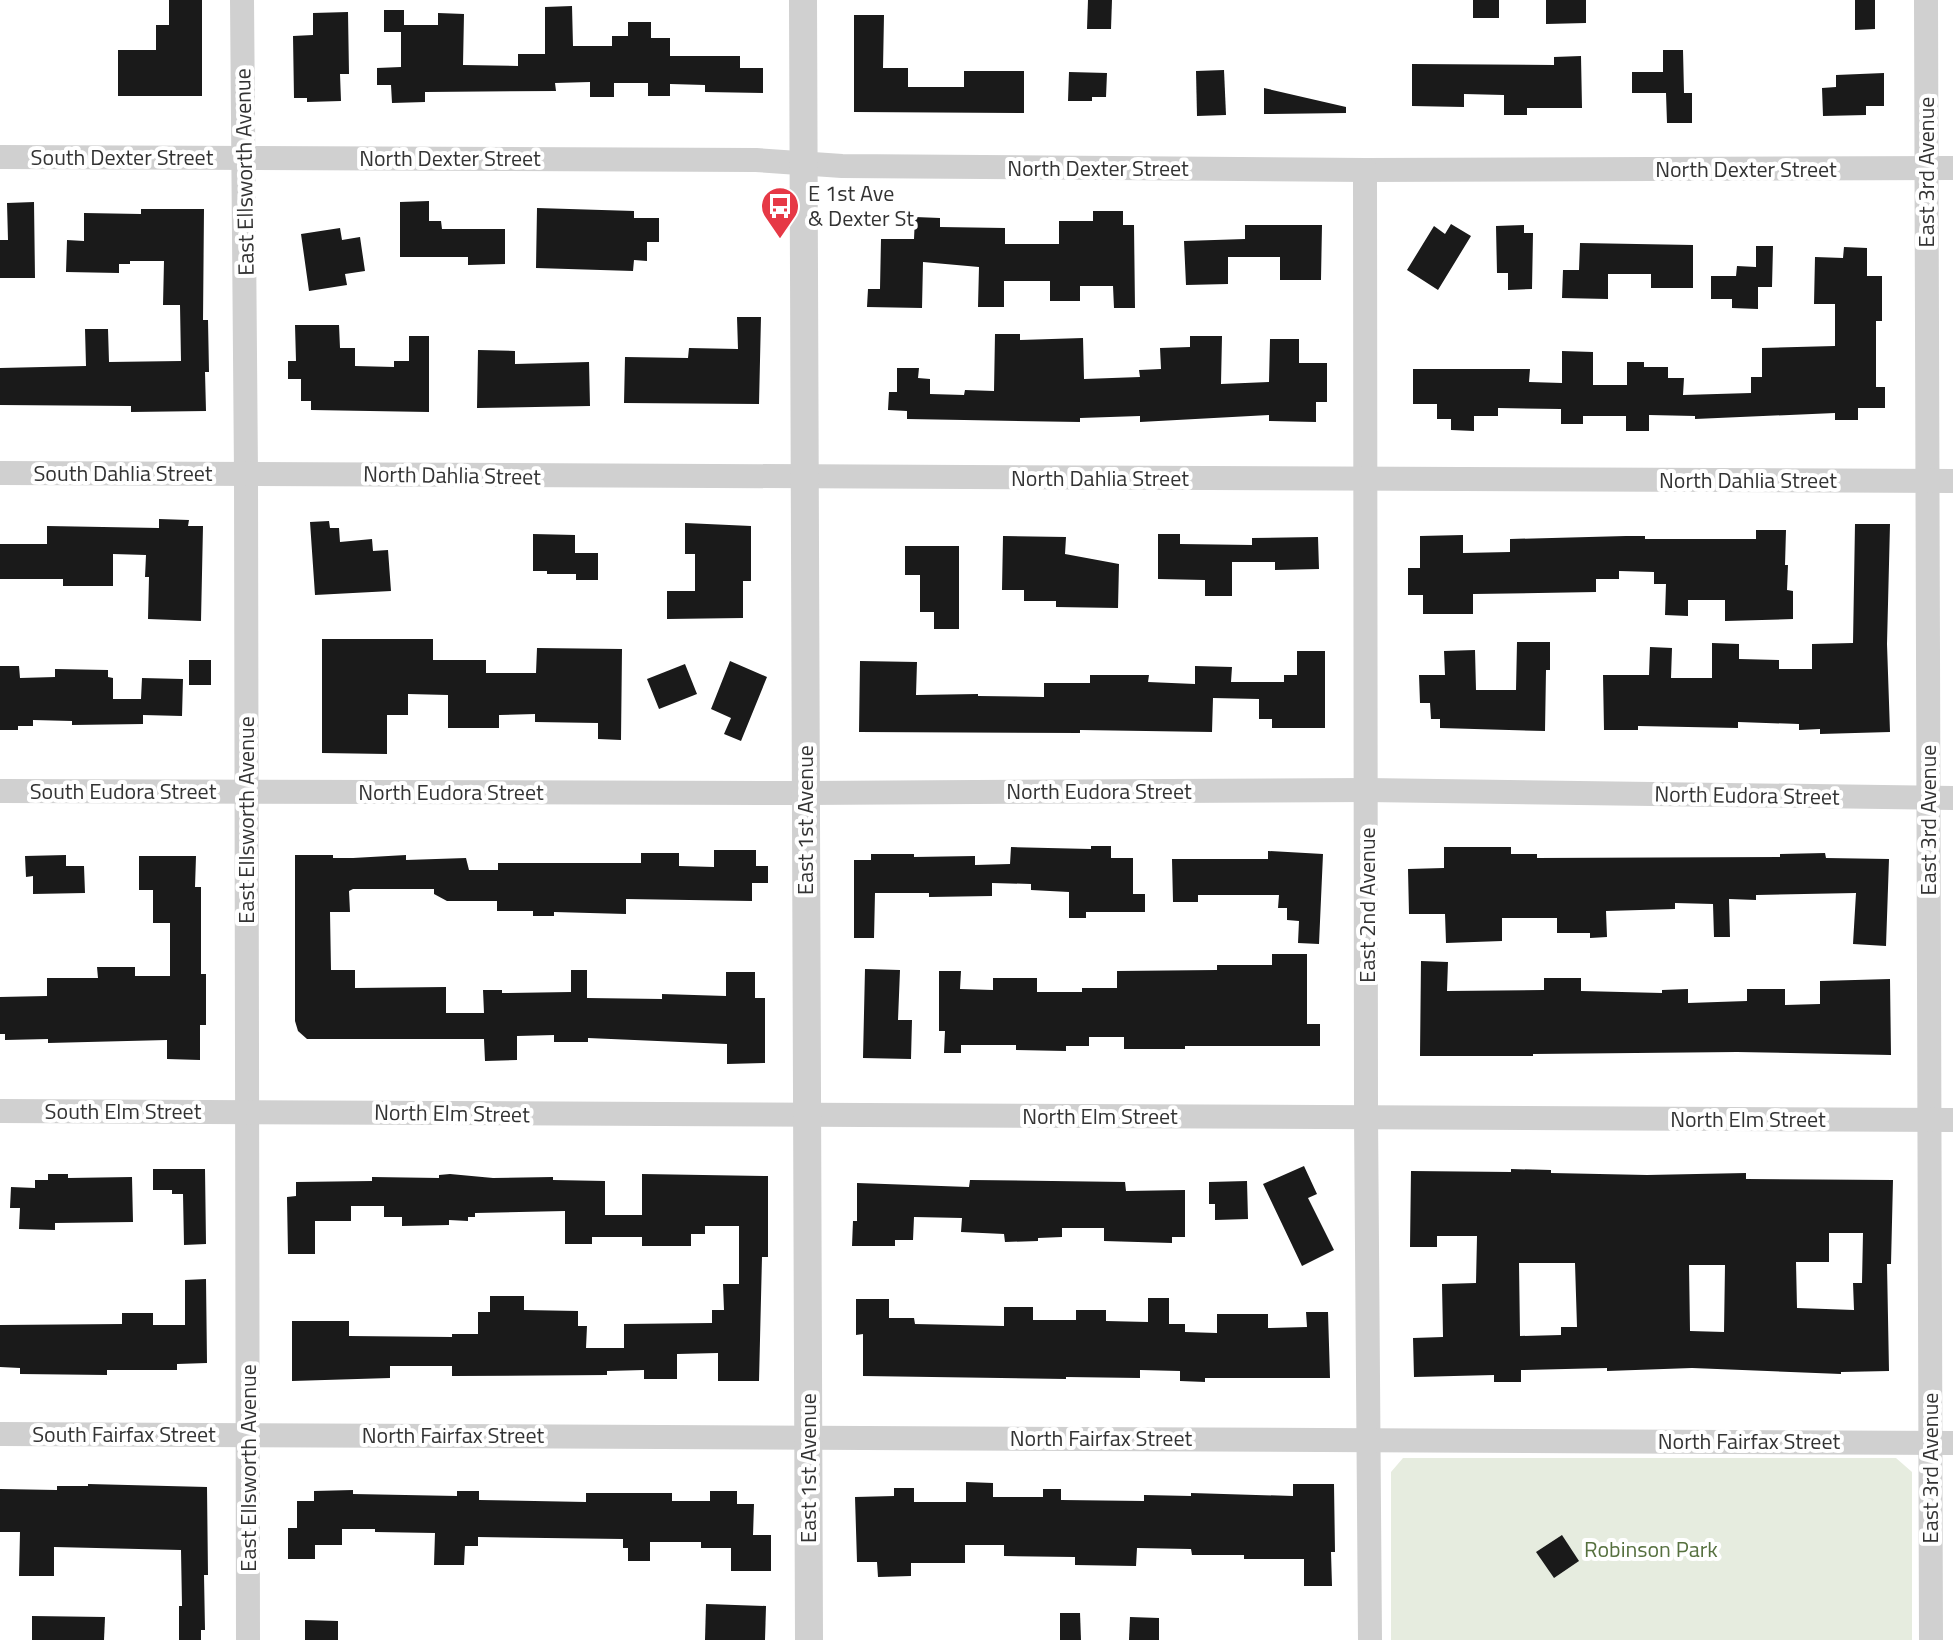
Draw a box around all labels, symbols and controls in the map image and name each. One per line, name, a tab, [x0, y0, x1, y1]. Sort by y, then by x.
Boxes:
street label: East Ellsworth Avenue	[225, 68, 263, 276]
street label: East 3rd Avenue	[1909, 97, 1943, 247]
street label: South Dexter Street	[31, 140, 214, 174]
street label: North Dexter Street	[359, 141, 541, 175]
street label: North Dexter Street	[1007, 151, 1189, 185]
street label: North Dexter Street	[1655, 152, 1837, 186]
place label: E 1st Ave & Dexter St	[808, 176, 914, 235]
bus stop icon: E 1st Ave & Dexter St	[759, 185, 801, 240]
street label: South Dahlia Street	[33, 456, 213, 490]
street label: North Dahlia Street	[363, 456, 541, 494]
street label: North Dahlia Street	[1011, 461, 1189, 495]
street label: North Dahlia Street	[1659, 463, 1837, 497]
street label: East Ellsworth Avenue	[229, 716, 263, 924]
street label: East 1st Avenue	[788, 745, 822, 895]
street label: East 3rd Avenue	[1911, 745, 1945, 895]
street label: South Eudora Street	[30, 774, 217, 808]
street label: North Eudora Street	[1006, 774, 1192, 808]
street label: North Eudora Street	[358, 775, 544, 809]
street label: North Eudora Street	[1654, 776, 1840, 814]
street label: East 2nd Avenue	[1350, 827, 1384, 983]
street label: South Elm Street	[45, 1094, 202, 1128]
street label: North Elm Street	[374, 1095, 530, 1131]
street label: North Elm Street	[1022, 1099, 1178, 1133]
street label: North Elm Street	[1670, 1102, 1826, 1136]
street label: East Ellsworth Avenue	[231, 1364, 265, 1572]
street label: East 1st Avenue	[791, 1393, 825, 1543]
street label: East 3rd Avenue	[1913, 1393, 1947, 1543]
street label: South Fairfax Street	[32, 1417, 216, 1451]
street label: North Fairfax Street	[362, 1418, 545, 1452]
street label: North Fairfax Street	[1010, 1421, 1193, 1455]
street label: North Fairfax Street	[1658, 1424, 1841, 1458]
park label: Robinson Park	[1584, 1532, 1718, 1566]

